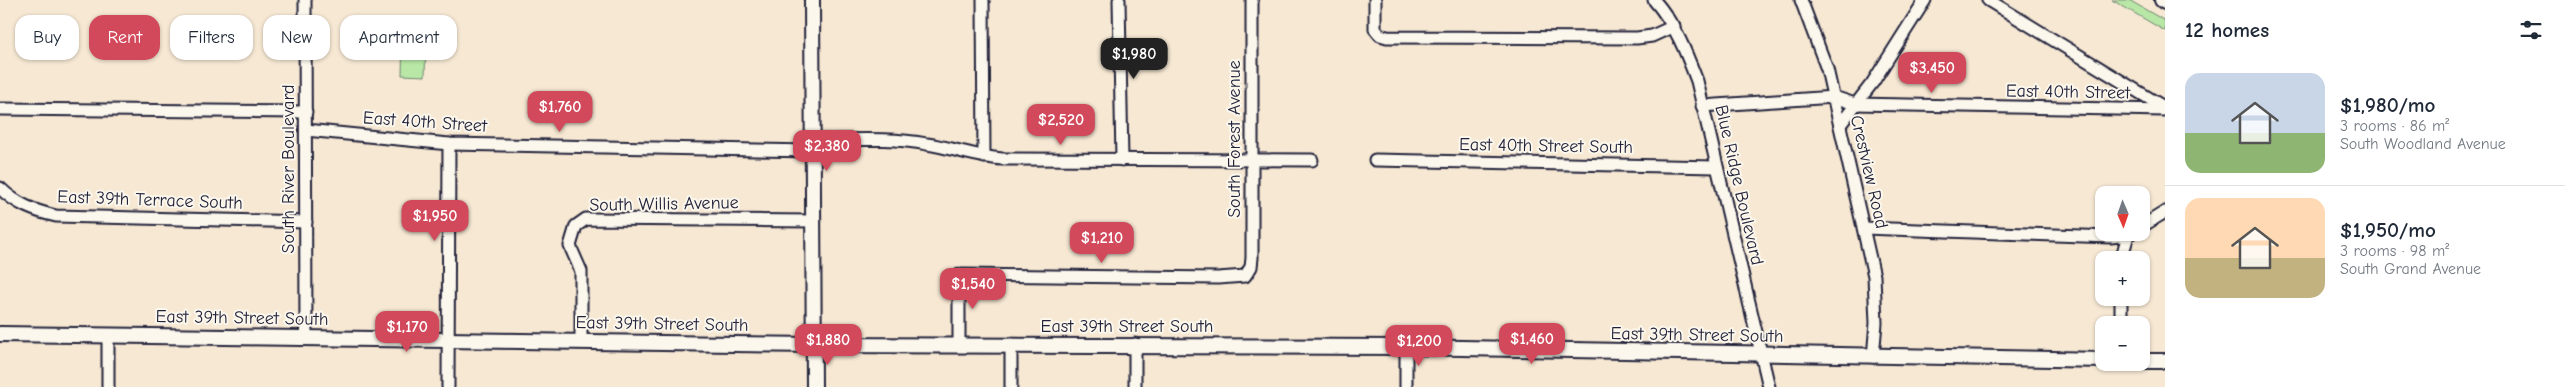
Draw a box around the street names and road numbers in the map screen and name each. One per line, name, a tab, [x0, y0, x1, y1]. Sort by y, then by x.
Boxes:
street label: South Forest Avenue	[1224, 60, 1245, 218]
street label: East 40th Street	[2006, 80, 2131, 104]
street label: South River Boulevard	[278, 84, 299, 254]
street label: Blue Ridge Boulevard	[1710, 103, 1768, 267]
street label: East 40th Street	[362, 107, 489, 137]
street label: Crestview Road	[1846, 113, 1892, 231]
street label: East 40th Street South	[1459, 134, 1633, 158]
street label: East 39th Terrace South	[57, 186, 243, 214]
street label: South Willis Avenue	[589, 192, 739, 216]
street label: East 39th Street South	[155, 306, 329, 330]
street label: East 39th Street South	[575, 312, 749, 336]
street label: East 39th Street South	[1041, 316, 1213, 337]
street label: East 39th Street South	[1610, 323, 1784, 347]

